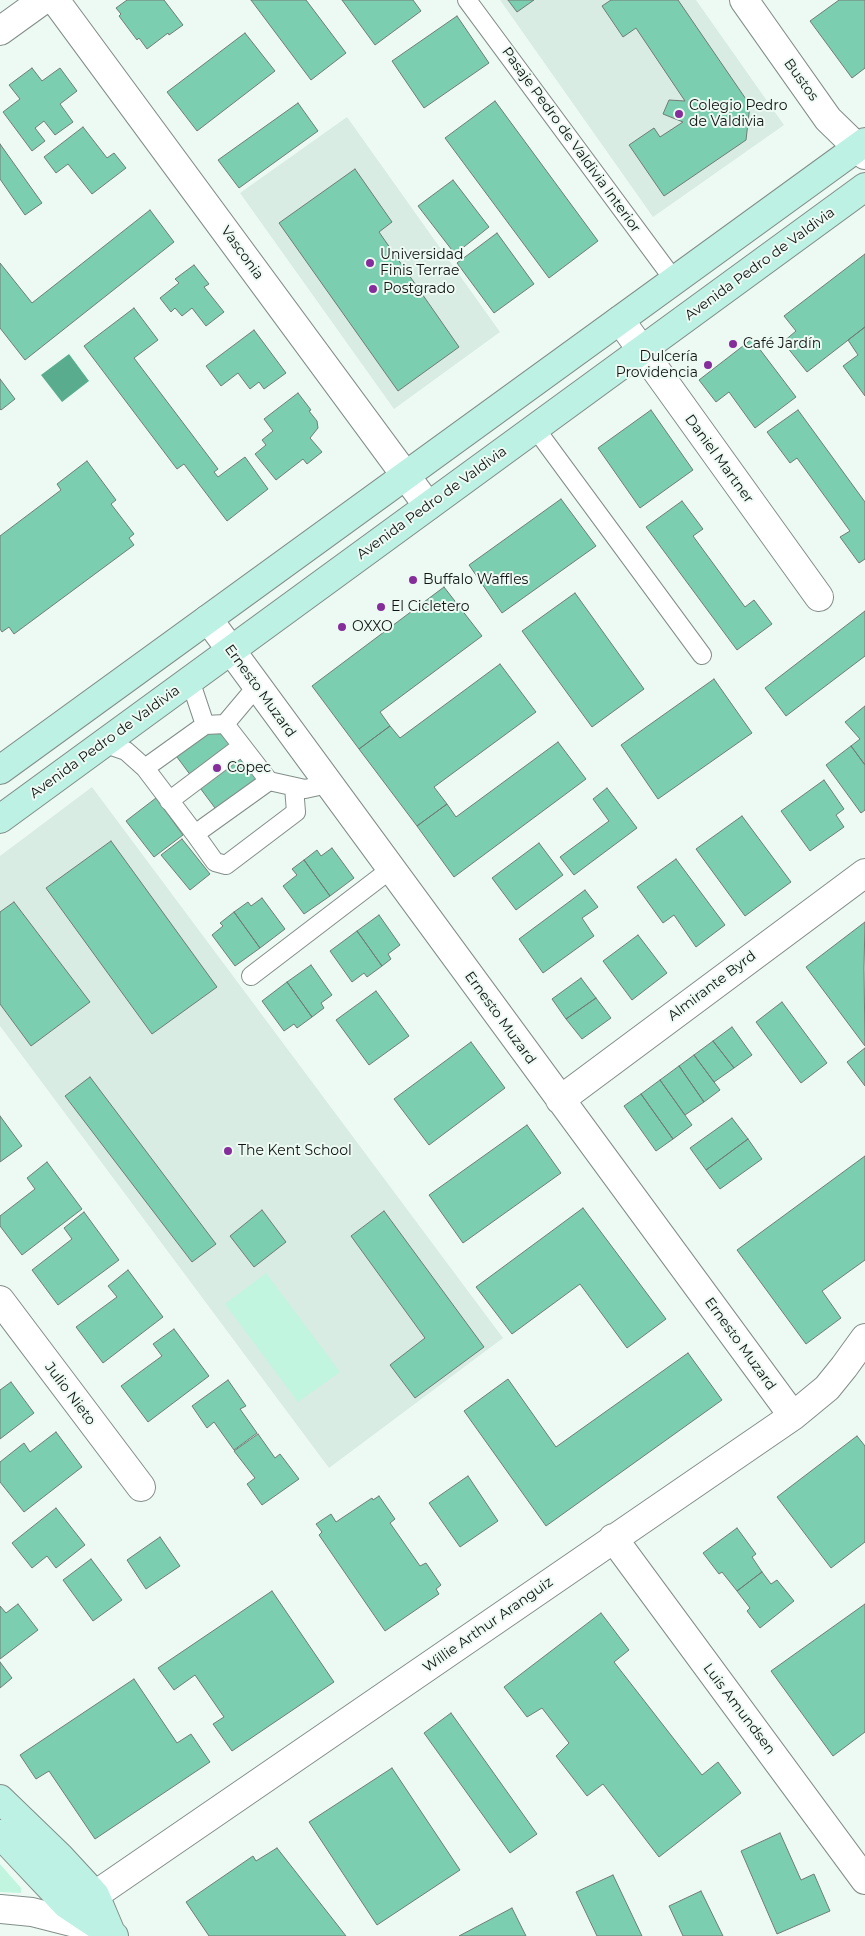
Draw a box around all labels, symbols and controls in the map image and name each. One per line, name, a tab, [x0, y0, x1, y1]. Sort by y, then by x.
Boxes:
street label: Pasaje Pedro de Valdivia Interior	[498, 44, 644, 236]
street label: Bustos	[780, 56, 822, 104]
place label: Colegio Pedro de Valdivia	[689, 98, 787, 130]
marker: Colegio Pedro de Valdivia	[673, 108, 685, 120]
street label: Avenida Pedro de Valdivia	[682, 204, 838, 324]
street label: Vasconia	[217, 223, 267, 283]
place label: Universidad Finis Terrae	[380, 247, 464, 280]
marker: Universidad Finis Terrae	[364, 257, 376, 269]
place label: Postgrado	[383, 281, 455, 297]
marker: Postgrado	[367, 283, 379, 295]
place label: Café Jardín	[743, 336, 821, 352]
marker: Café Jardín	[727, 338, 739, 350]
place label: Dulcería Providencia	[616, 349, 698, 382]
marker: Dulcería Providencia	[702, 359, 714, 371]
street label: Daniel Martner	[681, 411, 757, 507]
street label: Avenida Pedro de Valdivia	[354, 443, 510, 563]
place label: Buffalo Waffles	[423, 572, 528, 588]
marker: Buffalo Waffles	[407, 574, 419, 586]
place label: El Cicletero	[391, 599, 470, 615]
marker: El Cicletero	[375, 601, 387, 613]
place label: OXXO	[352, 619, 393, 635]
marker: OXXO	[336, 621, 348, 633]
street label: Ernesto Muzard	[221, 641, 299, 741]
street label: Avenida Pedro de Valdivia	[27, 682, 183, 802]
place label: Copec	[227, 760, 271, 776]
marker: Copec	[211, 762, 223, 774]
street label: Almirante Byrd	[665, 947, 759, 1025]
street label: Ernesto Muzard	[461, 968, 539, 1068]
place label: The Kent School	[238, 1143, 352, 1159]
marker: The Kent School	[222, 1145, 234, 1157]
street label: Ernesto Muzard	[701, 1294, 779, 1394]
street label: Julio Nieto	[41, 1359, 99, 1429]
street label: Willie Arthur Aranguiz	[420, 1574, 556, 1676]
street label: Luis Amundsen	[699, 1660, 779, 1758]

